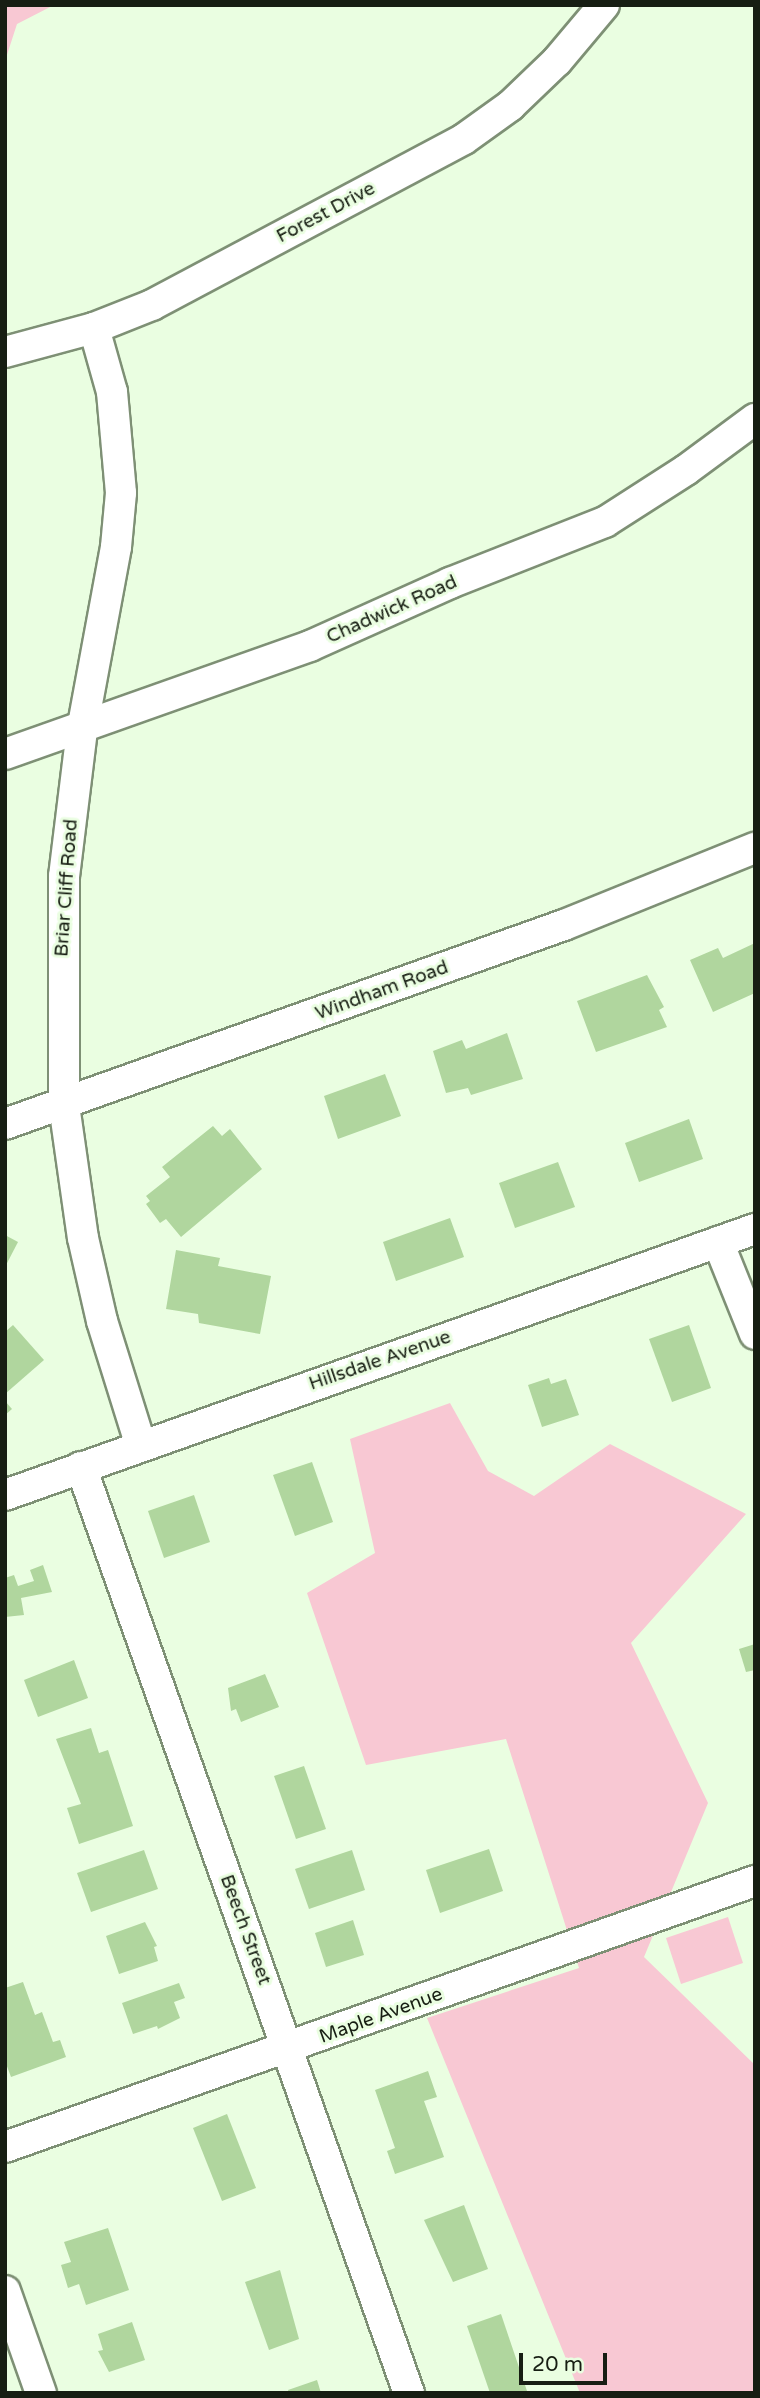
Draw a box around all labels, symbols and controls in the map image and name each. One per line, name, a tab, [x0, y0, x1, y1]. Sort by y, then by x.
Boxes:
street label: Forest Drive	[273, 178, 379, 248]
street label: Chadwick Road	[323, 571, 461, 649]
street label: Briar Cliff Road	[51, 818, 83, 958]
street label: Windham Road	[312, 956, 452, 1026]
street label: Hillsdale Avenue	[306, 1326, 454, 1396]
street label: Beech Street	[215, 1872, 275, 1988]
street label: Maple Avenue	[316, 1983, 446, 2049]
scale bar	[522, 2338, 610, 2382]
text: 20 m	[532, 2352, 583, 2377]

